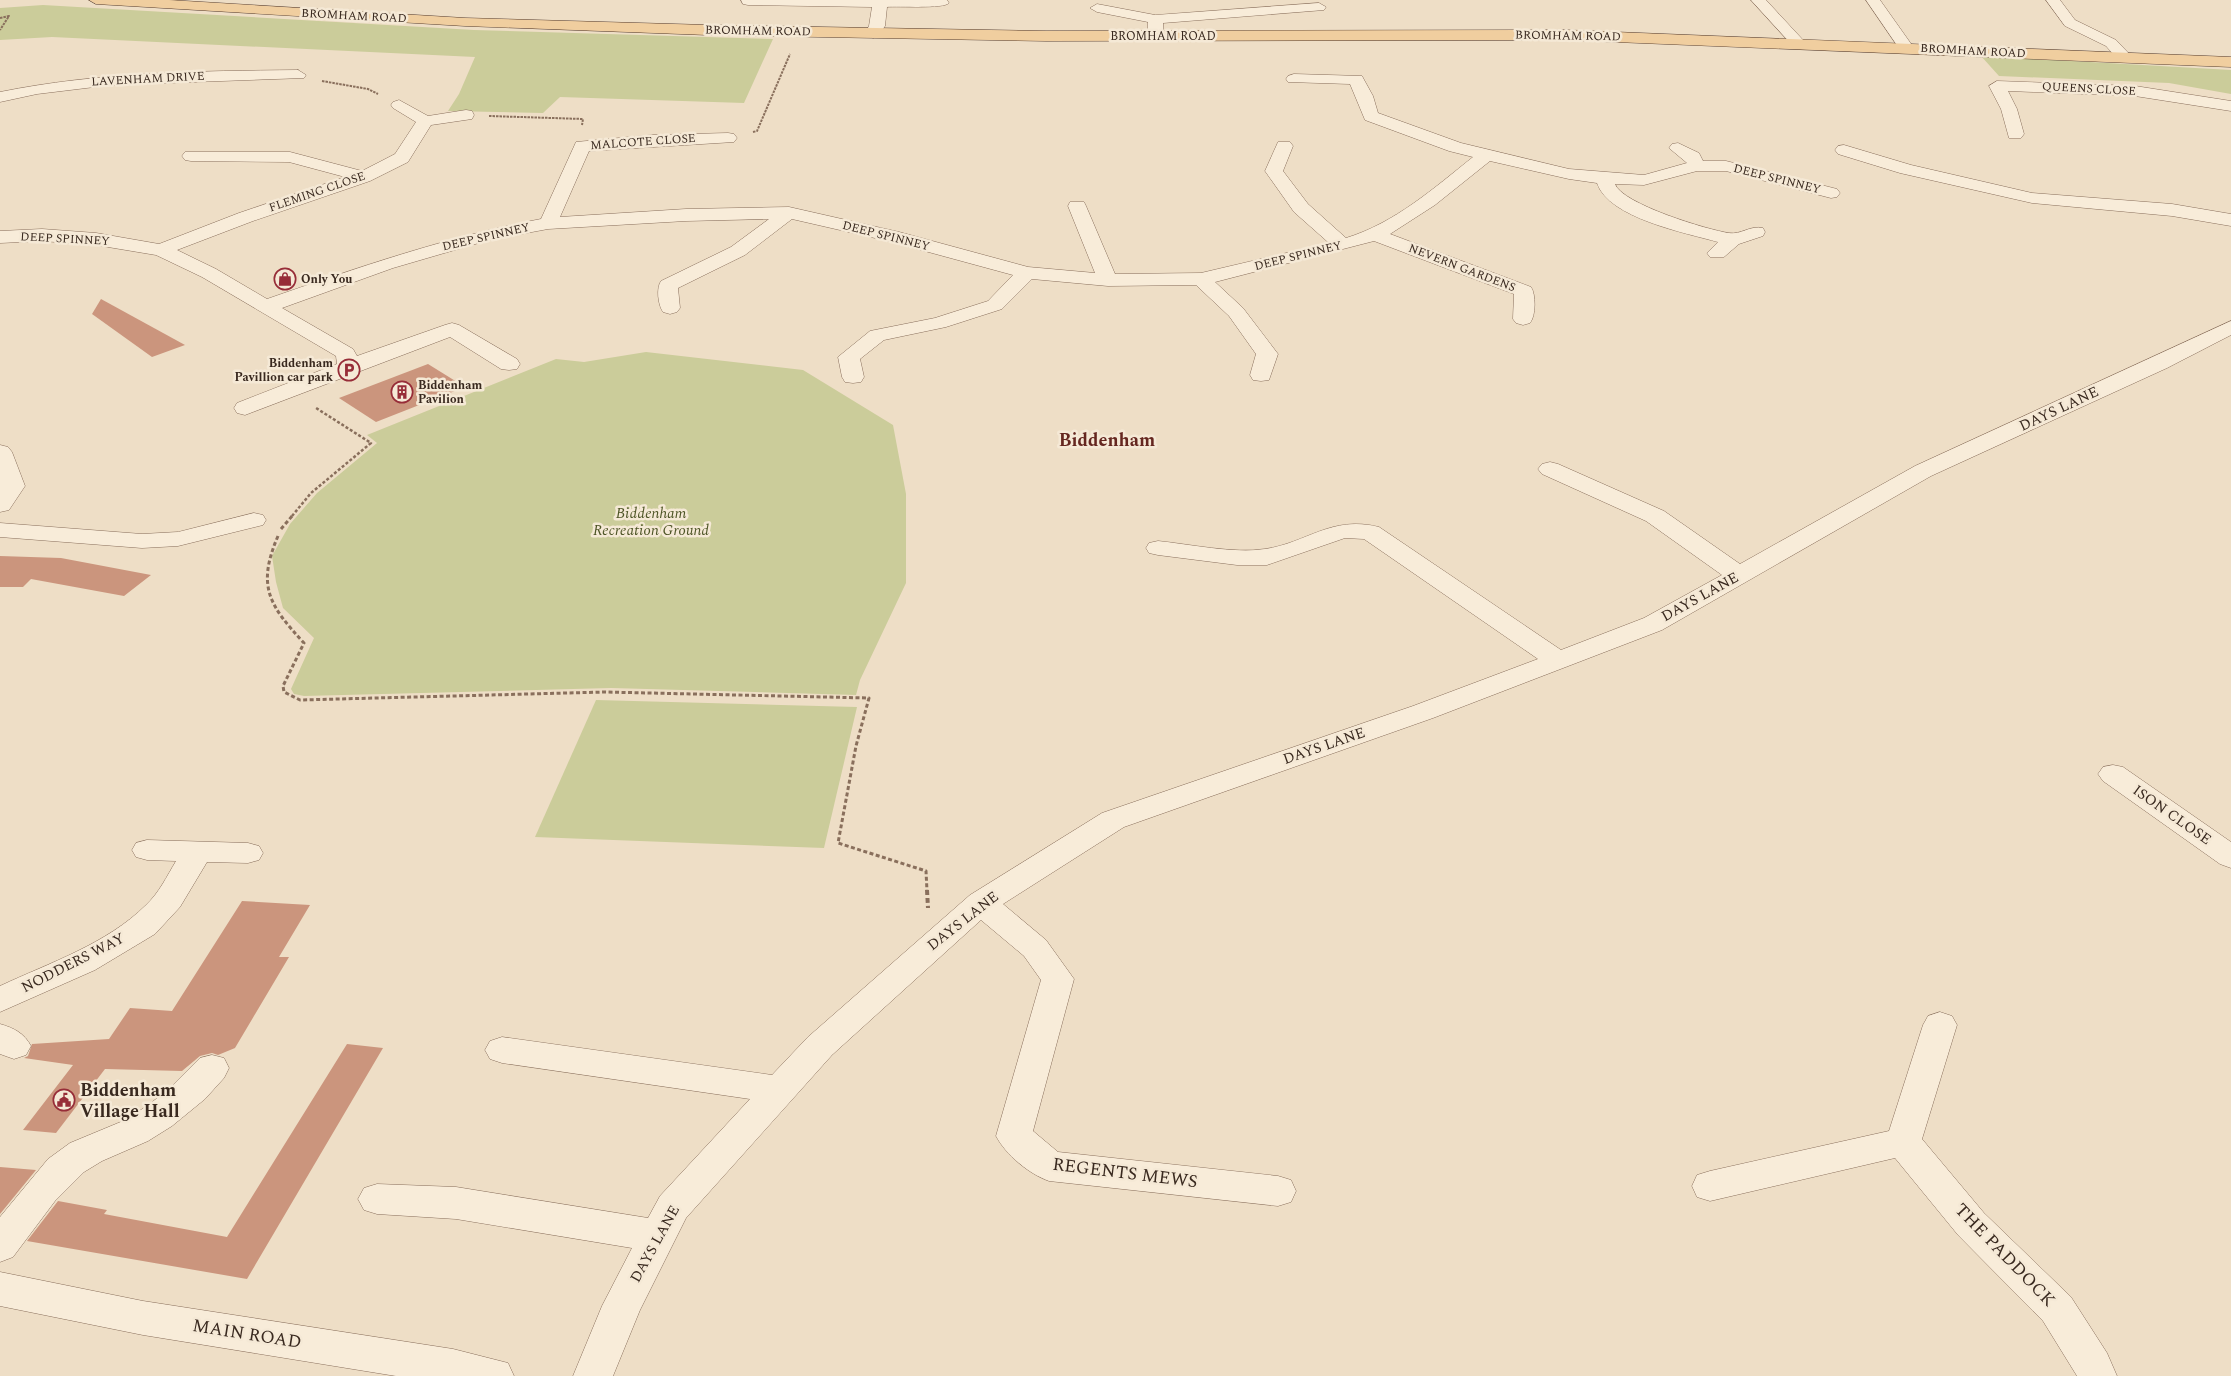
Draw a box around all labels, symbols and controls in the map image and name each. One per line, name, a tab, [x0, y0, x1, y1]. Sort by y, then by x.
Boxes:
street label: BROMHAM ROAD	[301, 4, 407, 28]
street label: BROMHAM ROAD	[705, 21, 811, 41]
street label: BROMHAM ROAD	[1515, 26, 1621, 46]
street label: BROMHAM ROAD	[1110, 27, 1216, 46]
street label: BROMHAM ROAD	[1920, 39, 2026, 63]
street label: LAVENHAM DRIVE	[91, 67, 205, 91]
street label: QUEENS CLOSE	[2042, 77, 2136, 101]
street label: MALCOTE CLOSE	[590, 129, 696, 155]
street label: DEEP SPINNEY	[1731, 159, 1823, 199]
street label: FLEMING CLOSE	[266, 167, 368, 217]
street label: DEEP SPINNEY	[840, 216, 932, 256]
street label: DEEP SPINNEY	[440, 218, 532, 256]
street label: DEEP SPINNEY	[20, 227, 111, 251]
street label: DEEP SPINNEY	[1252, 236, 1344, 276]
street label: NEVERN GARDENS	[1406, 239, 1518, 297]
shop icon: Only You	[273, 267, 297, 291]
place label: Only You	[301, 270, 352, 289]
place label: Biddenham Pavillion car park	[235, 354, 334, 387]
parking icon: Biddenham Pavillion car park	[337, 358, 361, 382]
place label: Biddenham Pavilion	[418, 376, 482, 409]
building icon: Biddenham Pavilion	[390, 380, 414, 404]
street label: DAYS LANE	[2015, 380, 2103, 438]
district label: Biddenham	[1059, 427, 1155, 454]
park label: Biddenham Recreation Ground	[593, 502, 709, 542]
street label: DAYS LANE	[1657, 566, 1743, 628]
street label: DAYS LANE	[1280, 721, 1368, 771]
street label: ISON CLOSE	[2128, 779, 2216, 851]
street label: DAYS LANE	[922, 886, 1004, 956]
street label: NODDERS WAY	[17, 927, 129, 999]
place label: Biddenham Village Hall	[80, 1077, 180, 1125]
public building icon: Biddenham Village Hall	[52, 1088, 76, 1112]
street label: REGENTS MEWS	[1051, 1151, 1199, 1195]
street label: THE PADDOCK	[1948, 1197, 2062, 1313]
street label: DAYS LANE	[624, 1201, 686, 1287]
street label: MAIN ROAD	[191, 1312, 303, 1356]

